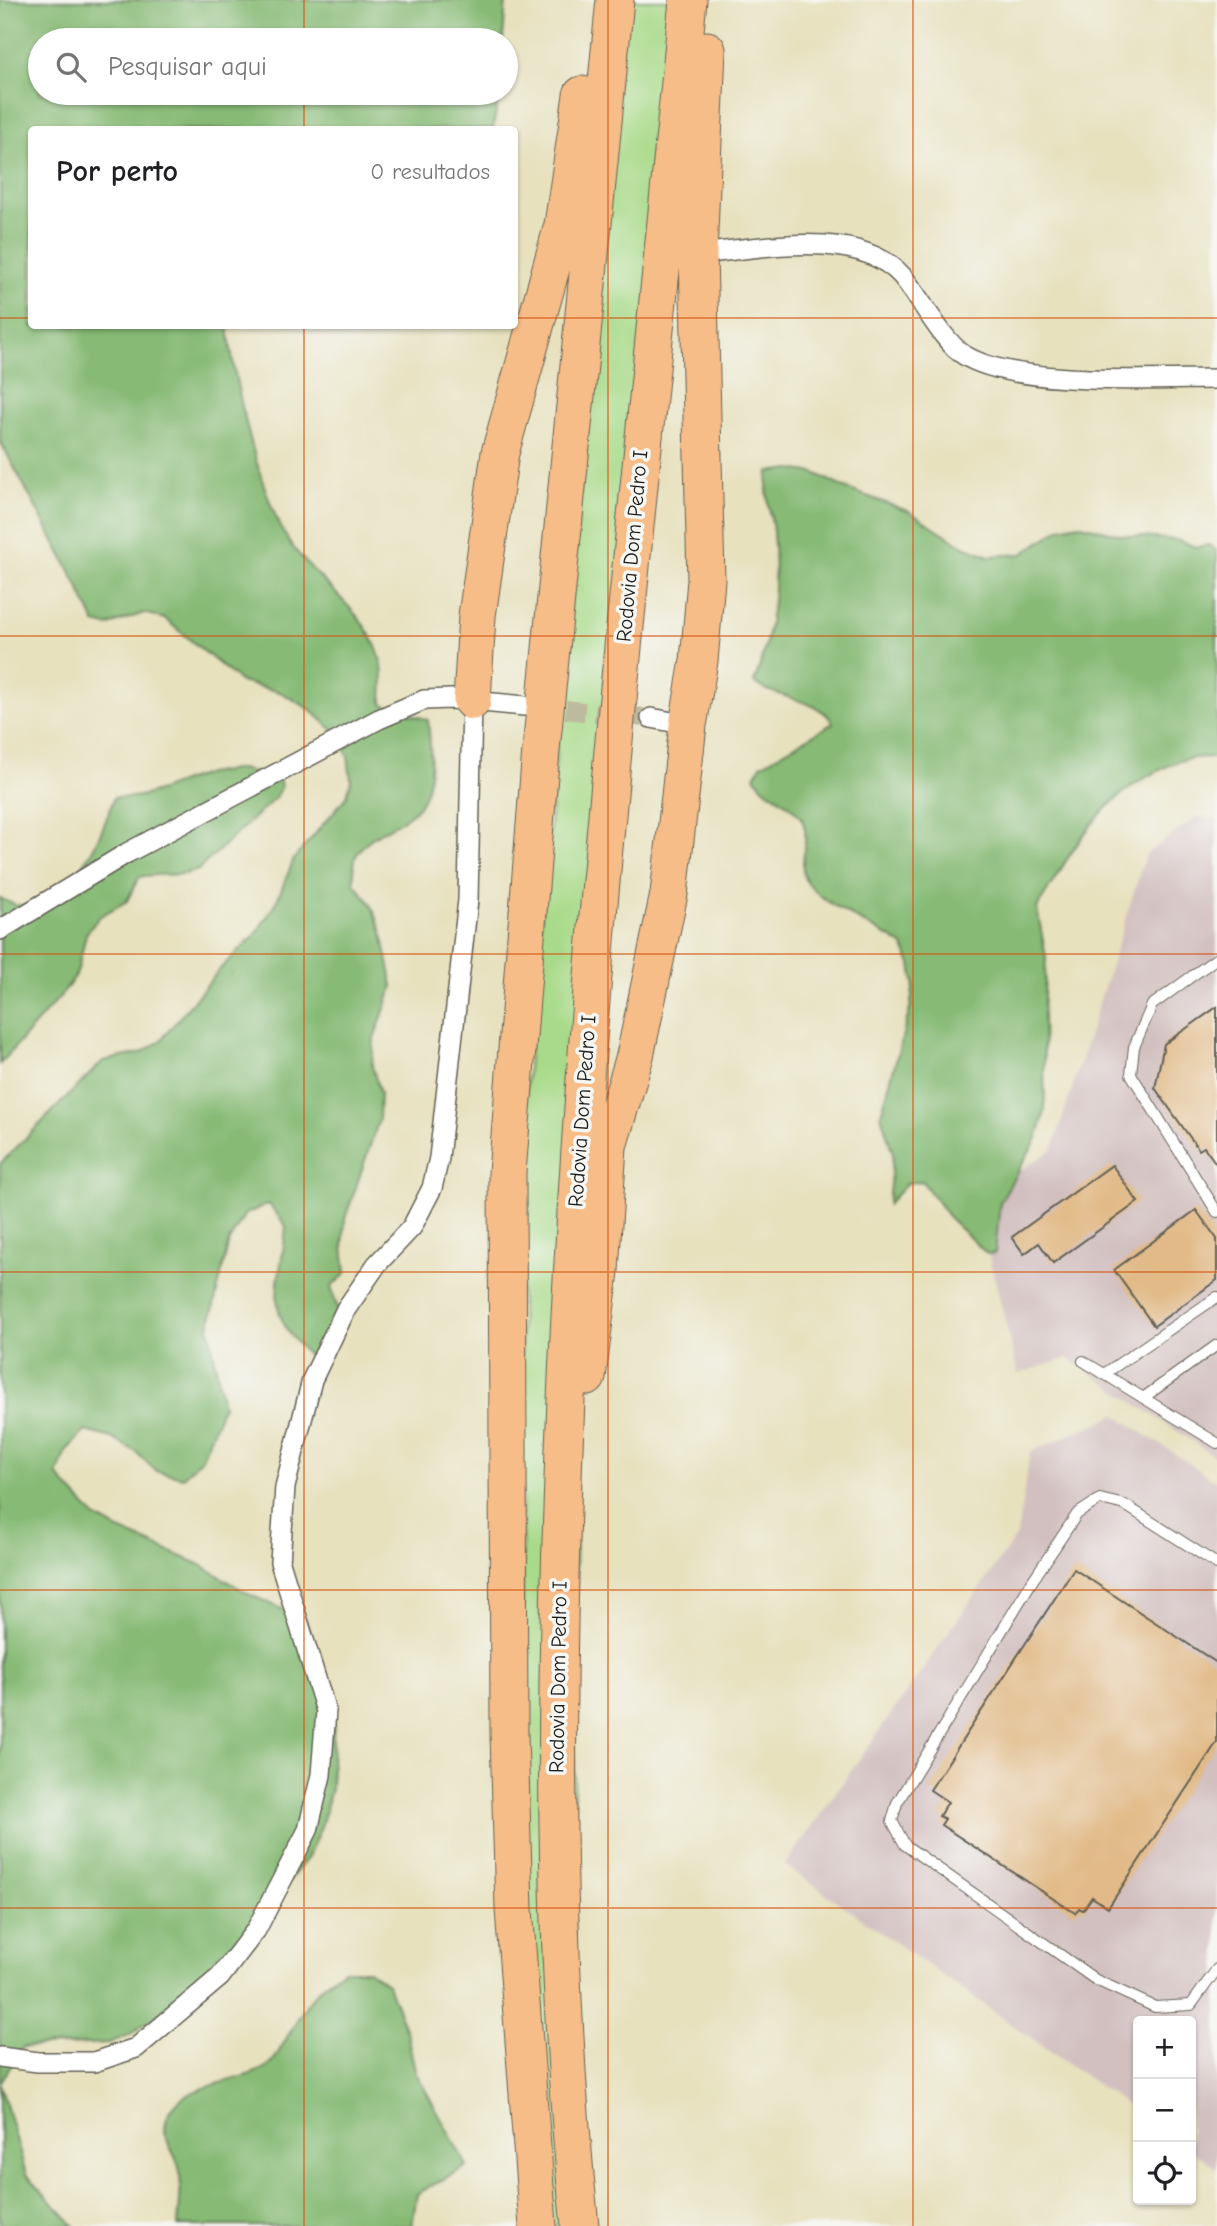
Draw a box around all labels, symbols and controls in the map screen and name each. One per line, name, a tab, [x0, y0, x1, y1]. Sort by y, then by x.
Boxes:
search box	[28, 28, 518, 105]
icon: search	[52, 48, 90, 86]
text: Pesquisar aqui	[108, 52, 267, 82]
text: Por perto	[56, 154, 178, 189]
text: 0 resultados	[370, 158, 490, 185]
street label: Rodovia Dom Pedro I	[612, 449, 652, 643]
street label: Rodovia Dom Pedro I	[563, 1014, 601, 1208]
street label: Rodovia Dom Pedro I	[544, 1581, 572, 1773]
map controls	[1133, 2016, 1196, 2205]
button: +	[1133, 2016, 1196, 2079]
button: −	[1133, 2079, 1196, 2142]
button: locate	[1133, 2142, 1196, 2205]

